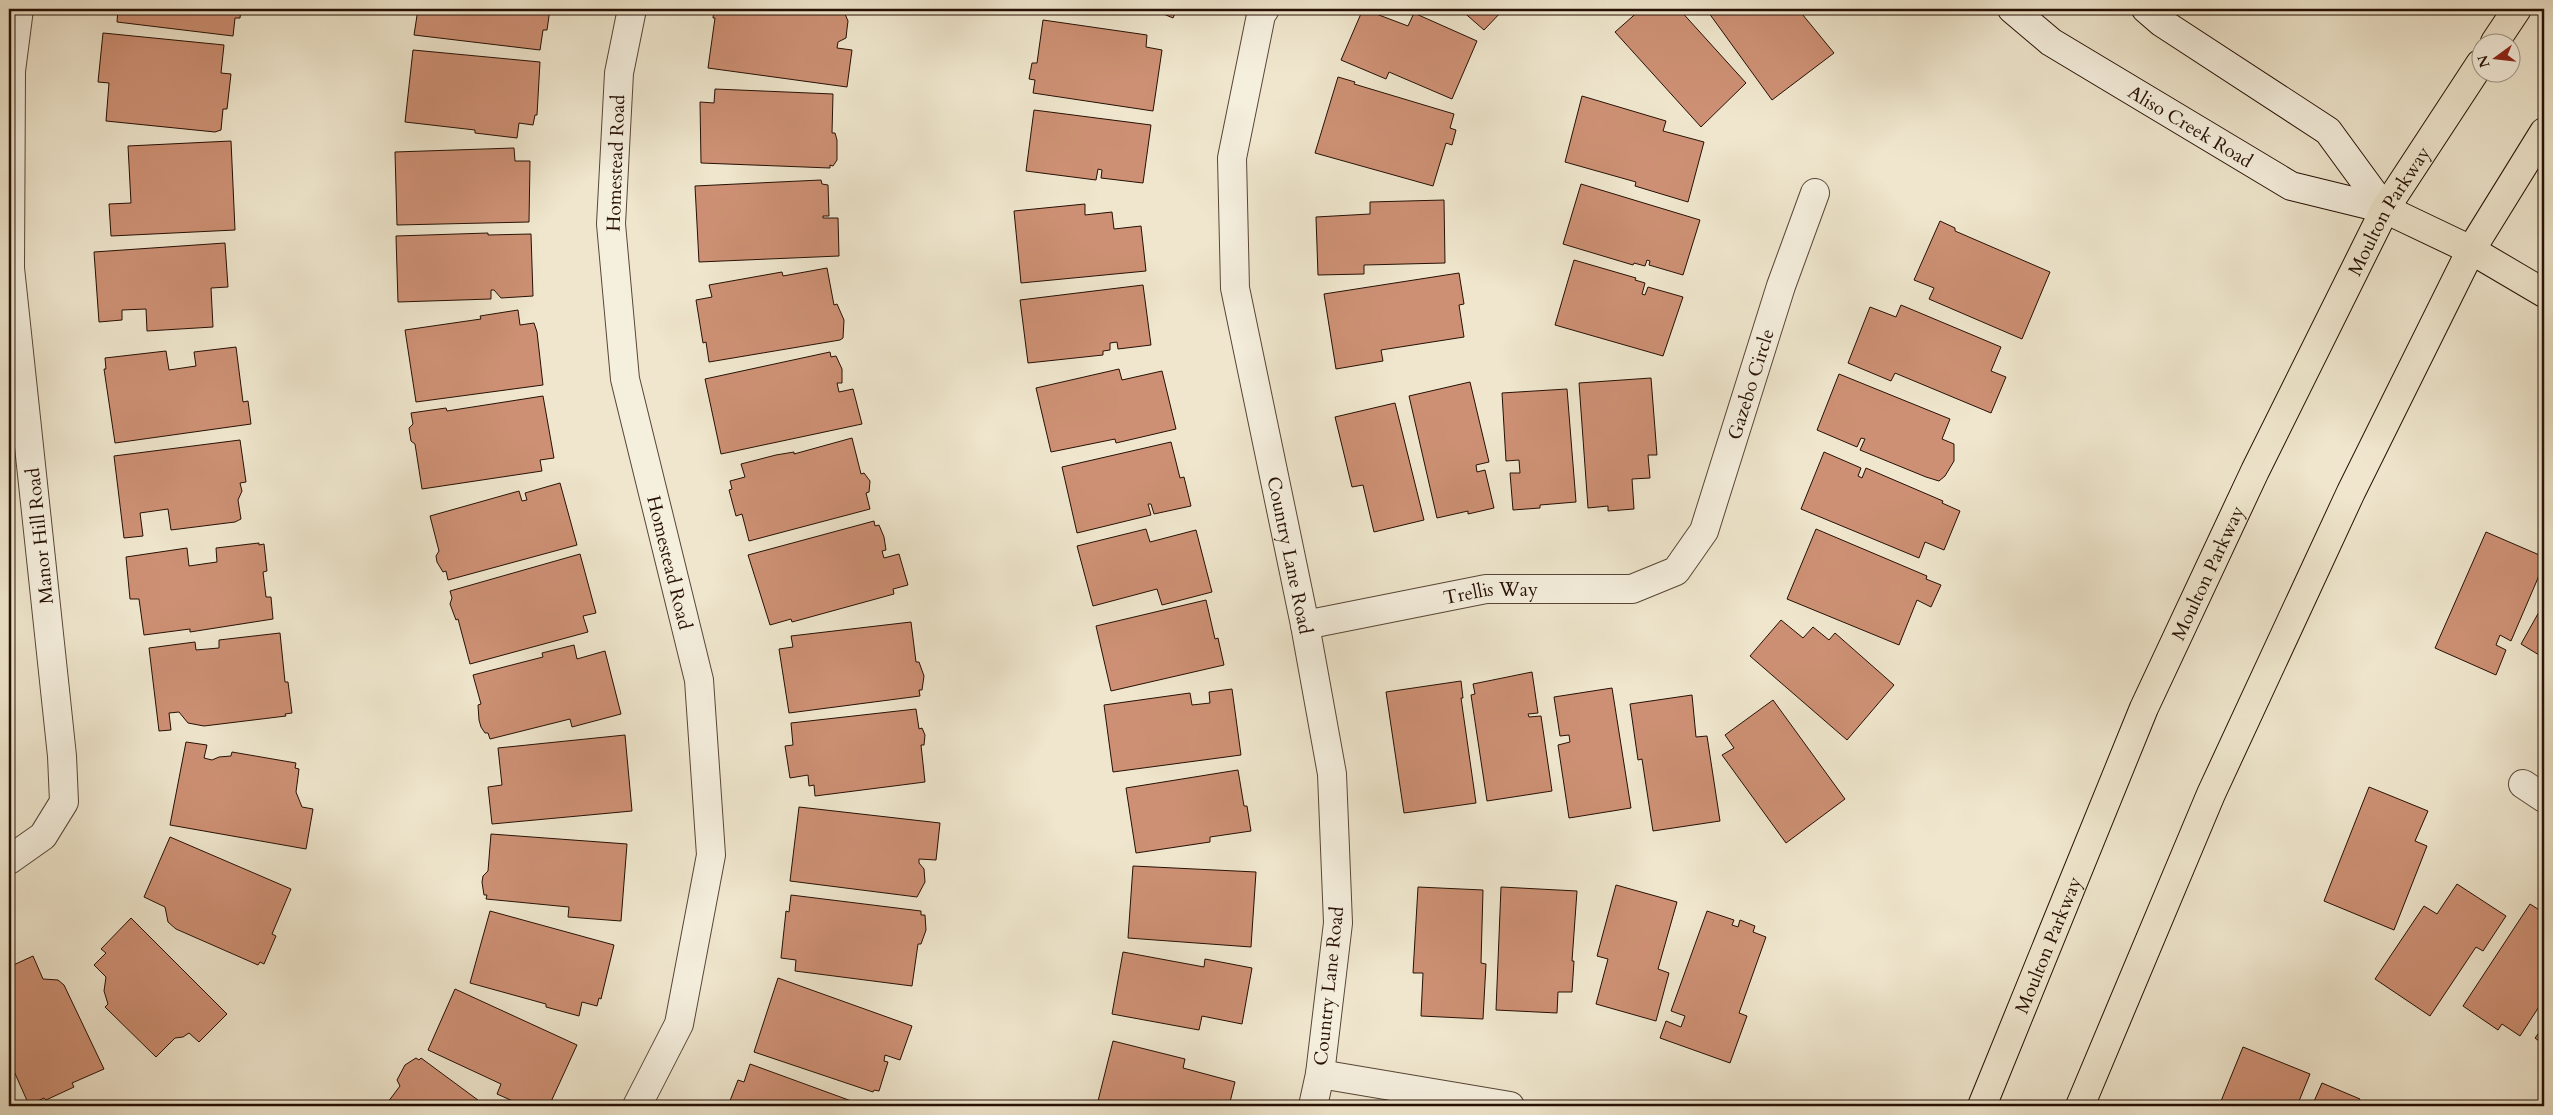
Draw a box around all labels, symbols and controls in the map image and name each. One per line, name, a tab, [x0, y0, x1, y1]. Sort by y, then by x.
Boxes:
north arrow	[2470, 32, 2520, 82]
text: N	[2473, 53, 2495, 70]
street label: Aliso Creek Road	[2123, 79, 2257, 174]
street label: Homestead Road	[601, 94, 631, 232]
street label: Moulton Parkway	[2342, 141, 2437, 280]
street label: Gazebo Circle	[1722, 326, 1781, 443]
street label: Manor Hill Road	[20, 466, 60, 605]
street label: Country Lane Road	[1260, 474, 1318, 636]
street label: Homestead Road	[640, 493, 698, 632]
street label: Moulton Parkway	[2166, 502, 2251, 645]
street label: Trellis Way	[1441, 577, 1538, 611]
street label: Moulton Parkway	[2009, 873, 2088, 1018]
street label: Country Lane Road	[1308, 905, 1350, 1067]

